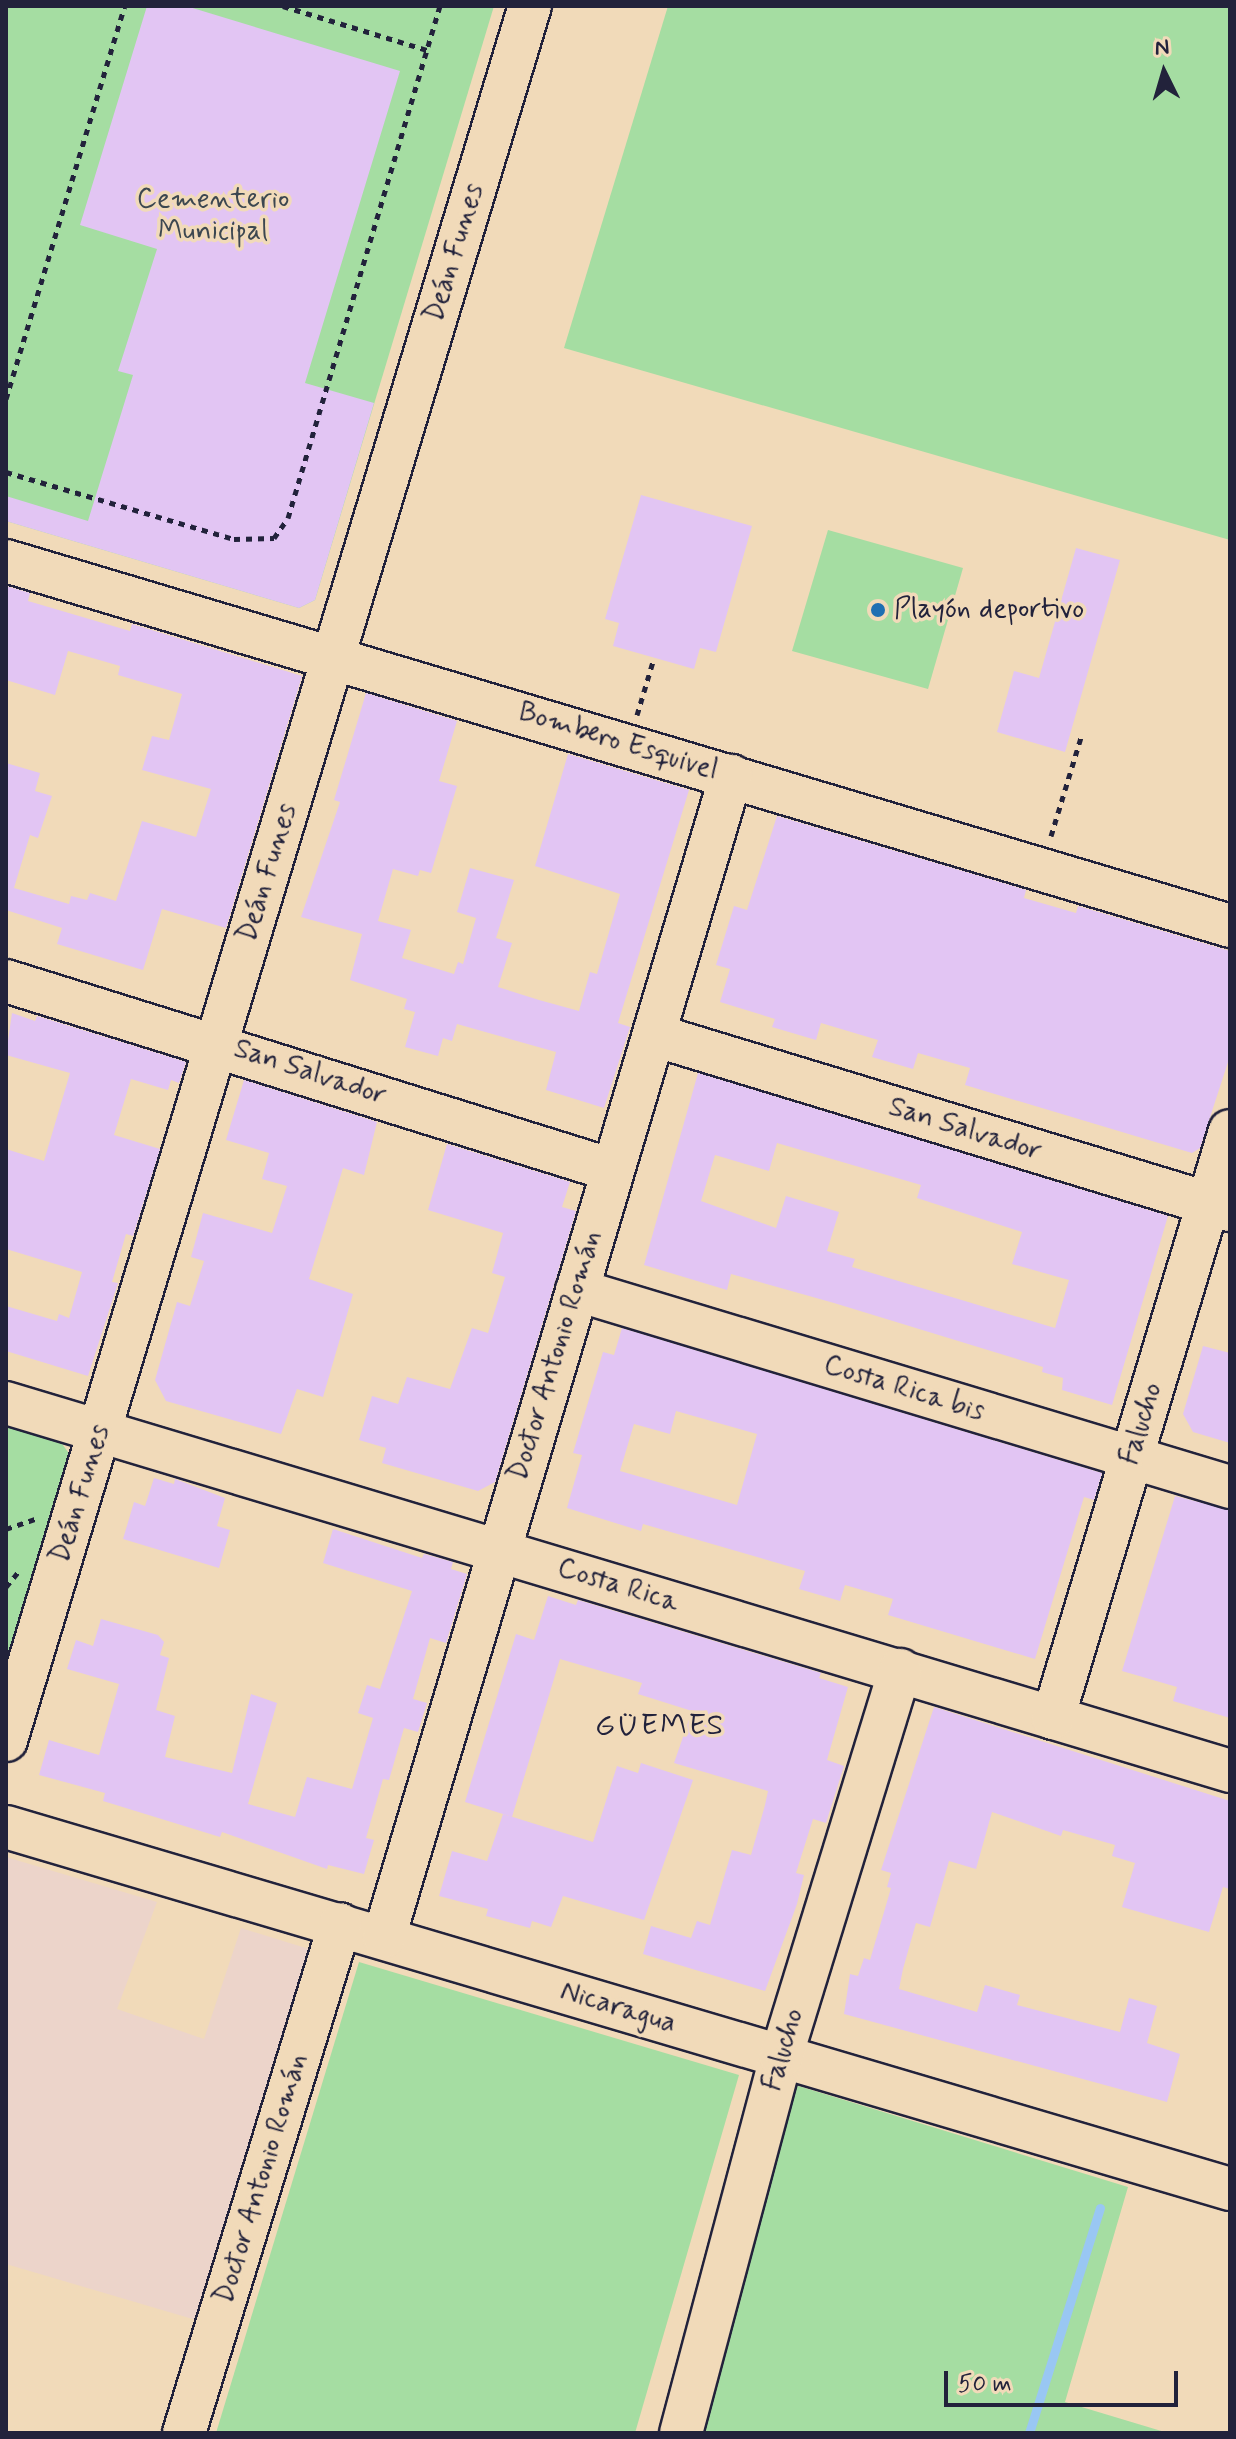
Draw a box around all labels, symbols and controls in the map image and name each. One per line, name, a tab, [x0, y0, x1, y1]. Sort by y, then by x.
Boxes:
north arrow	[1124, 32, 1204, 112]
text: N	[1153, 34, 1170, 63]
park label: Cementerio Municipal	[137, 183, 289, 249]
street label: Deán Funes	[419, 184, 491, 322]
place label: Playón deportivo	[894, 593, 1085, 627]
marker: Playón deportivo	[869, 601, 887, 619]
street label: Bombero Esquivel	[514, 696, 722, 788]
street label: Deán Funes	[232, 804, 304, 942]
street label: San Salvador	[233, 1034, 387, 1112]
street label: San Salvador	[888, 1092, 1042, 1168]
street label: Doctor Antonio Román	[501, 1224, 611, 1488]
street label: Costa Rica bis	[822, 1349, 986, 1429]
street label: Falucho	[1114, 1379, 1170, 1469]
street label: Deán Funes	[45, 1425, 117, 1563]
street label: Costa Rica	[555, 1552, 681, 1620]
district label: GÜEMES	[593, 1708, 727, 1744]
street label: Nicaragua	[556, 1975, 680, 2041]
street label: Falucho	[756, 2005, 812, 2095]
street label: Doctor Antonio Román	[207, 2047, 317, 2311]
scale bar	[948, 2355, 1182, 2405]
text: 50 m	[958, 2369, 1012, 2400]

